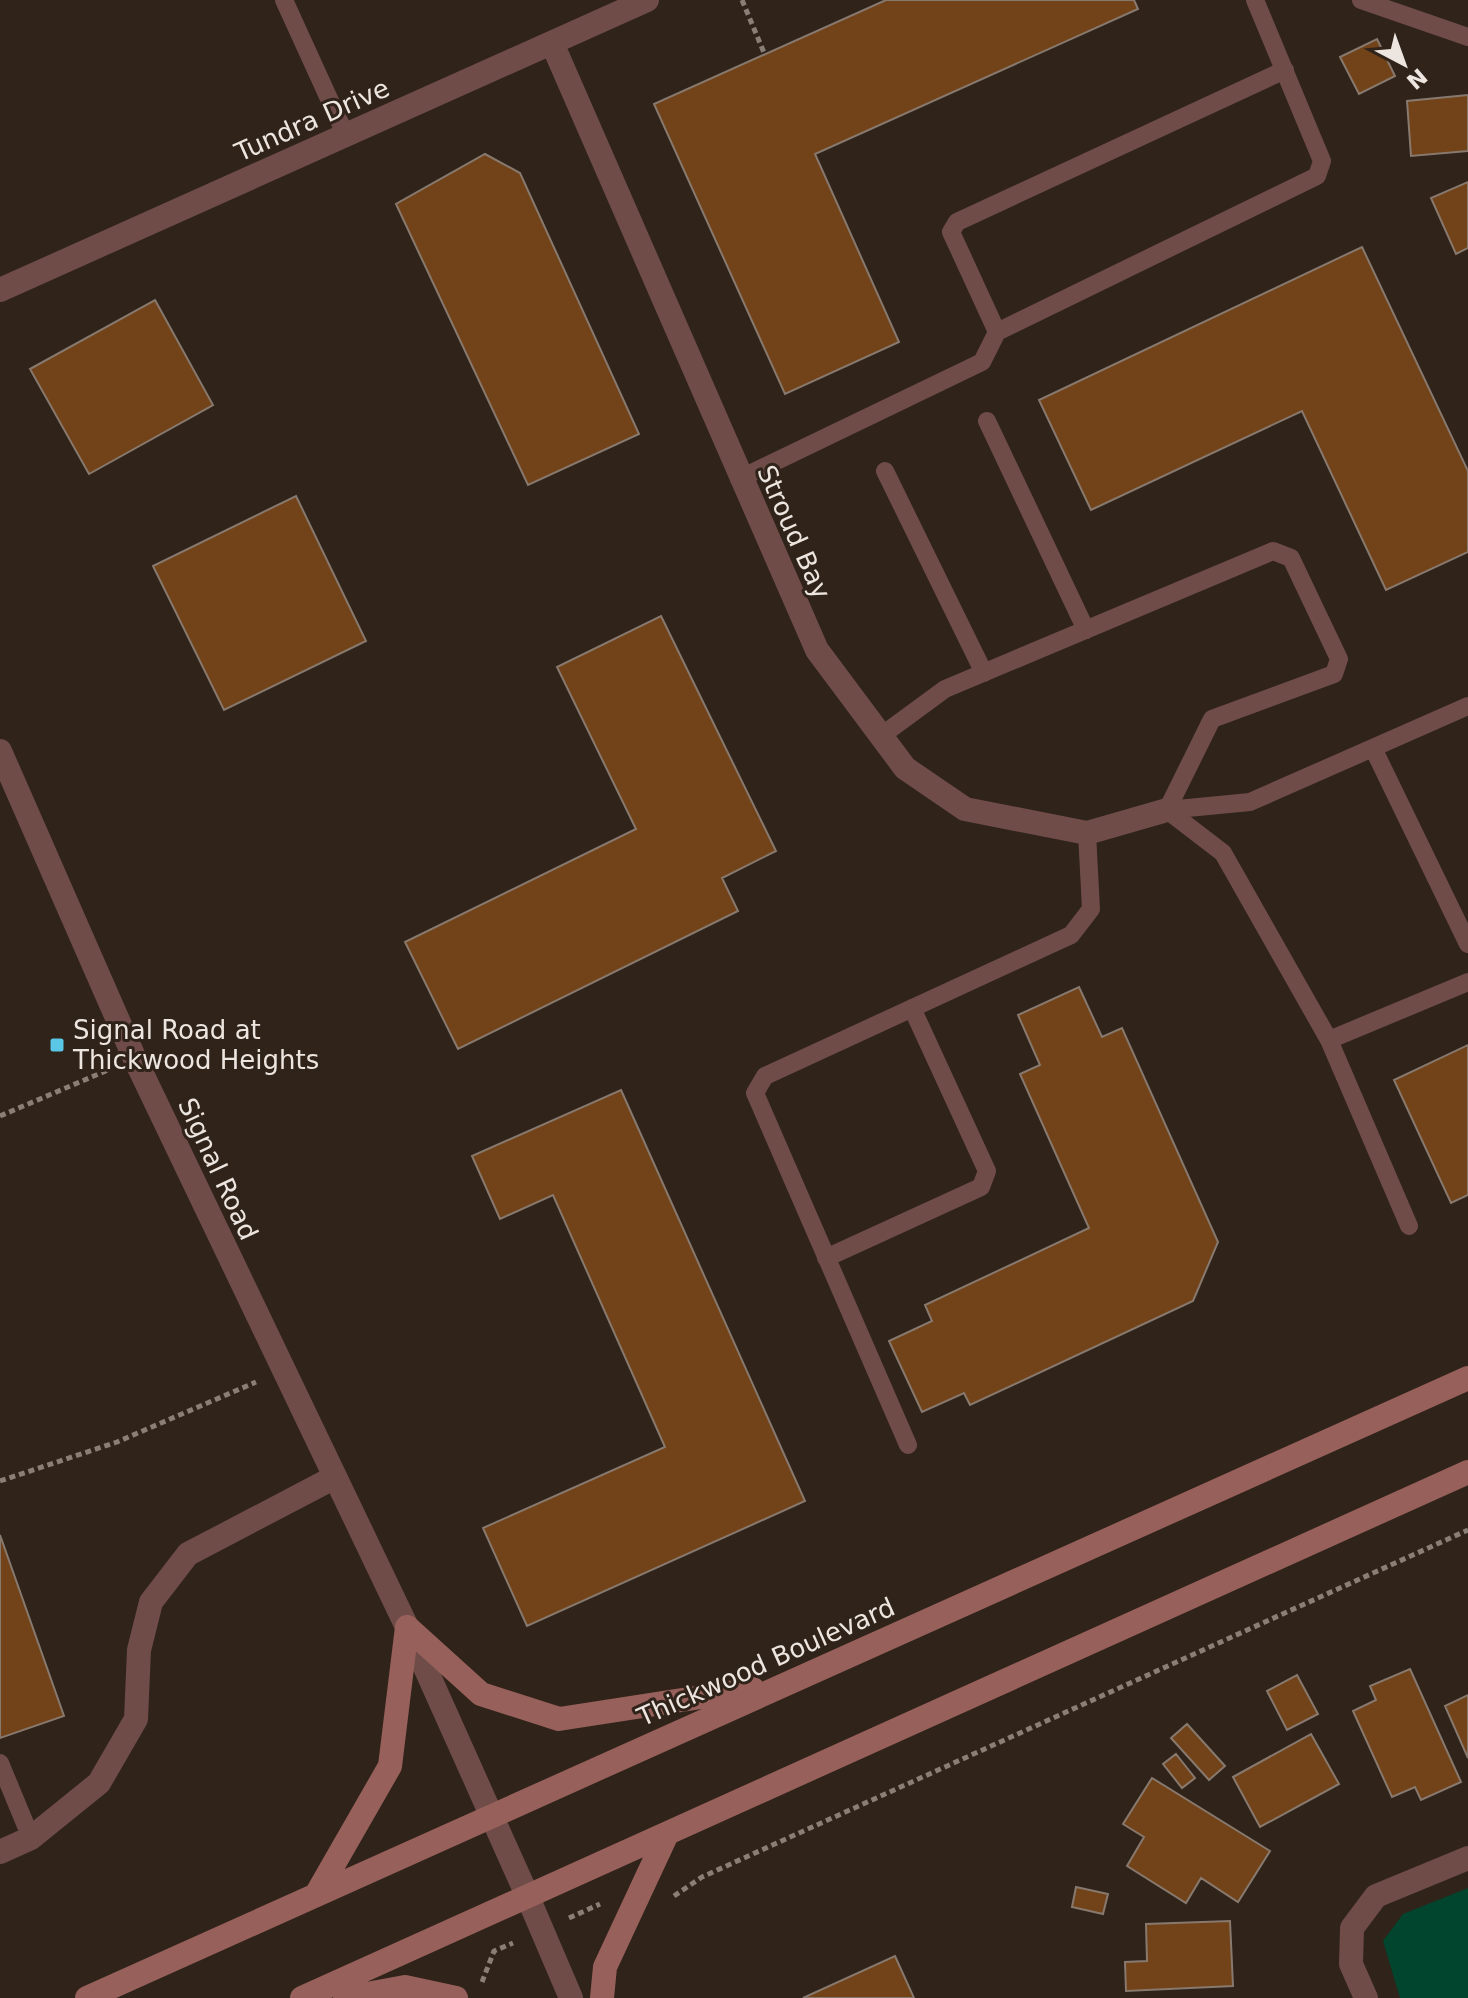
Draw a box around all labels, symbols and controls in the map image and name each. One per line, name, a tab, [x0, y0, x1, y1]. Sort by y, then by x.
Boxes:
north arrow	[1364, 24, 1444, 104]
text: N	[1402, 63, 1432, 94]
street label: Tundra Drive	[229, 73, 394, 168]
street label: Stroud Bay	[751, 461, 837, 603]
place label: Signal Road at Thickwood Heights	[72, 1015, 319, 1075]
marker: Signal Road at Thickwood Heights	[48, 1036, 66, 1054]
street label: Signal Road	[172, 1093, 264, 1245]
street label: Thickwood Boulevard	[632, 1592, 899, 1733]

